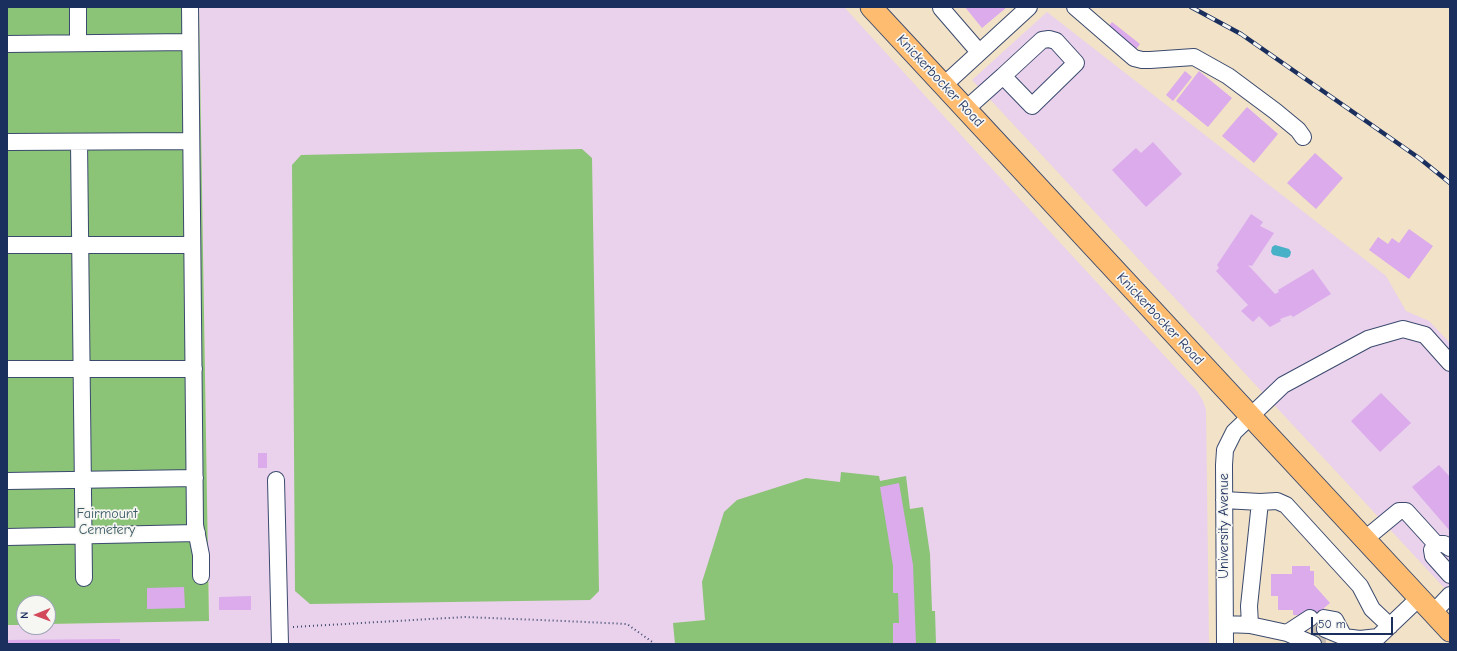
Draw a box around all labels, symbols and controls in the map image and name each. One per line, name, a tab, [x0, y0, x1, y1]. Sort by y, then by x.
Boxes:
street label: Knickerbocker Road	[893, 31, 987, 131]
street label: Knickerbocker Road	[1113, 269, 1207, 369]
street label: University Avenue	[1216, 473, 1232, 579]
park label: Fairmount Cemetery	[76, 506, 138, 538]
north arrow	[16, 595, 56, 635]
scale bar	[1313, 609, 1395, 635]
text: N	[18, 611, 31, 619]
text: 50 m	[1318, 617, 1346, 631]

